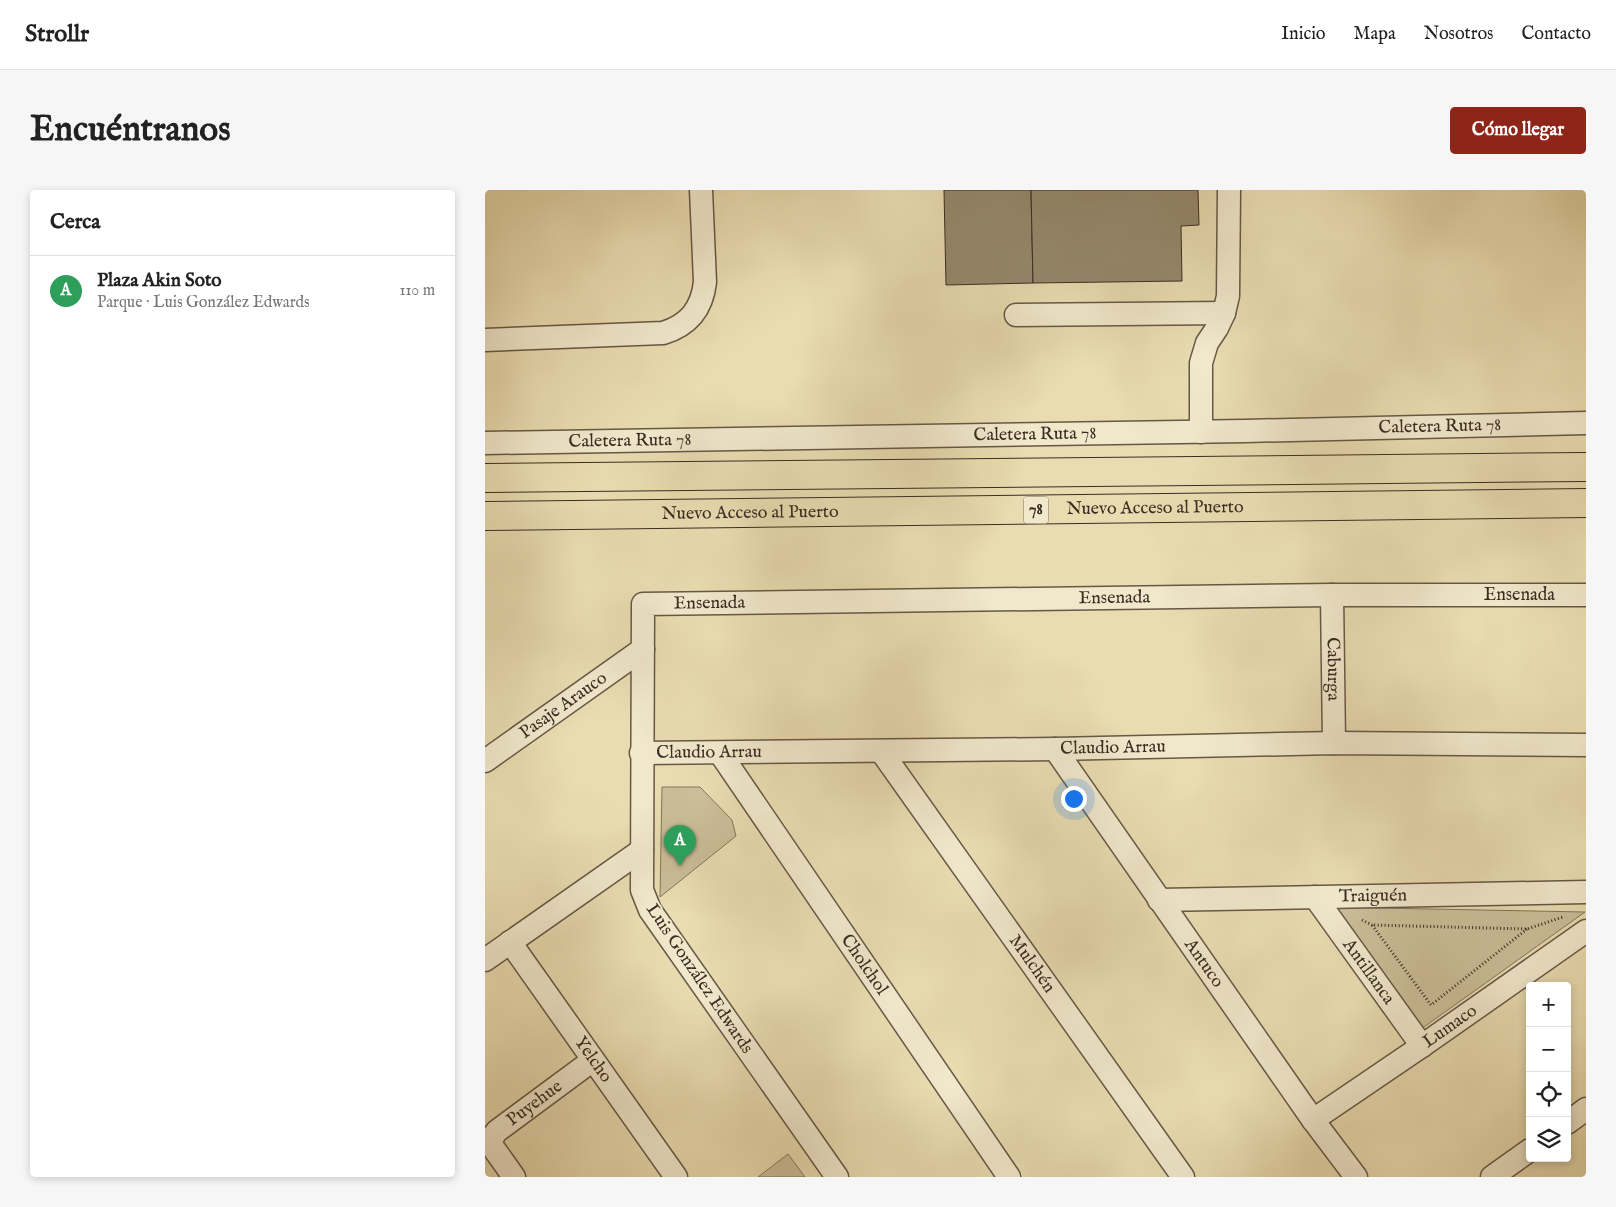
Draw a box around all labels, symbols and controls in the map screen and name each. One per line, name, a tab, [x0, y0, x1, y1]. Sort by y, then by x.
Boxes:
text: Strollr	[25, 19, 89, 50]
text: Inicio	[1281, 23, 1326, 46]
text: Mapa	[1354, 23, 1396, 46]
text: Nosotros	[1424, 23, 1493, 46]
text: Contacto	[1521, 23, 1591, 46]
button: Cómo llegar	[1450, 107, 1586, 154]
text: Encuéntranos	[30, 108, 230, 153]
text: Cerca	[50, 209, 100, 236]
text: Plaza Akin Soto	[97, 269, 222, 293]
text: A	[61, 281, 71, 301]
text: 110 m	[399, 281, 435, 301]
text: Parque · Luis González Edwards	[97, 293, 310, 313]
street label: Caletera Ruta 78	[1378, 413, 1502, 439]
street label: Caletera Ruta 78	[973, 422, 1097, 447]
street label: Caletera Ruta 78	[568, 428, 692, 453]
road number: 78	[1023, 496, 1049, 524]
street label: Nuevo Acceso al Puerto	[1066, 496, 1244, 521]
street label: Nuevo Acceso al Puerto	[661, 500, 839, 525]
street label: Ensenada	[1484, 584, 1555, 607]
street label: Ensenada	[1079, 586, 1151, 610]
street label: Ensenada	[674, 591, 746, 615]
street label: Caburga	[1321, 637, 1345, 701]
street label: Pasaje Arauco	[515, 666, 612, 744]
street label: Claudio Arrau	[1060, 735, 1166, 760]
street label: Claudio Arrau	[656, 740, 762, 764]
your location	[1061, 786, 1087, 812]
pin: A	[664, 825, 696, 866]
street label: Traiguén	[1339, 884, 1408, 908]
street label: Luis González Edwards	[640, 900, 758, 1058]
street label: Cholchol	[835, 930, 893, 999]
street label: Mulchén	[1003, 930, 1061, 998]
street label: Antuco	[1178, 933, 1229, 993]
street label: Antillanca	[1337, 934, 1400, 1009]
map controls	[1526, 982, 1571, 1162]
button: +	[1526, 982, 1571, 1027]
street label: Lumaco	[1418, 999, 1482, 1053]
button: −	[1526, 1027, 1571, 1072]
street label: Yelcho	[569, 1032, 617, 1087]
button: locate	[1526, 1072, 1571, 1117]
street label: Puyehue	[502, 1075, 567, 1132]
button: layers	[1526, 1117, 1571, 1162]

